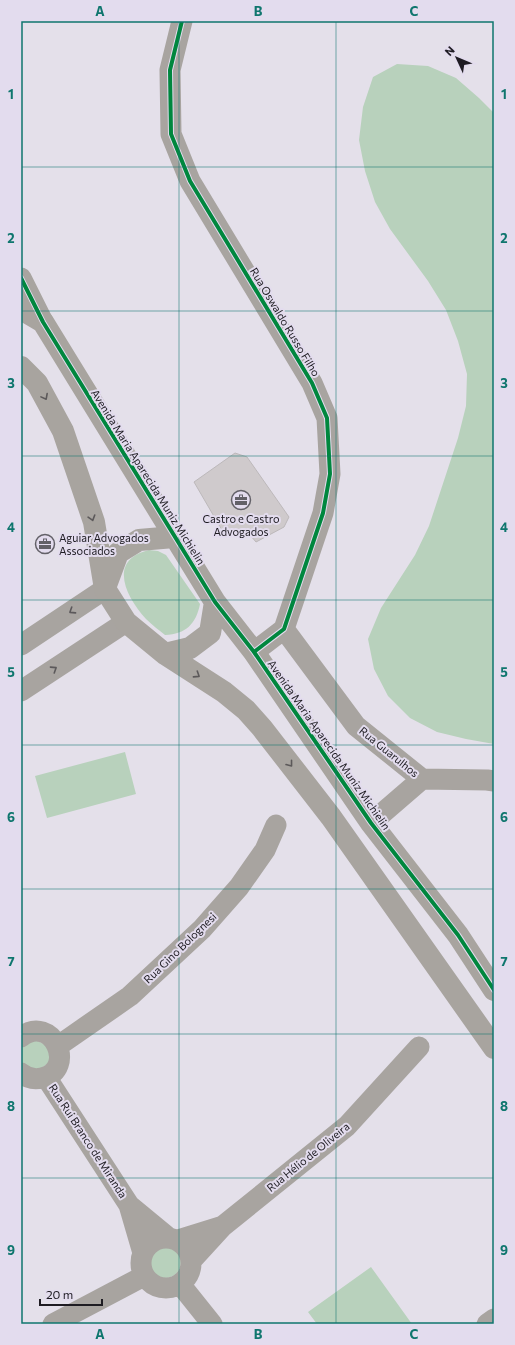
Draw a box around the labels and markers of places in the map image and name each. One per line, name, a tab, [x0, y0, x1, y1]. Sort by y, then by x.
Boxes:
office icon: Castro e Castro Advogados	[230, 489, 252, 511]
place label: Castro e Castro Advogados	[202, 512, 280, 538]
place label: Aguiar Advogados Associados	[59, 531, 149, 557]
office icon: Aguiar Advogados Associados	[34, 533, 56, 555]

